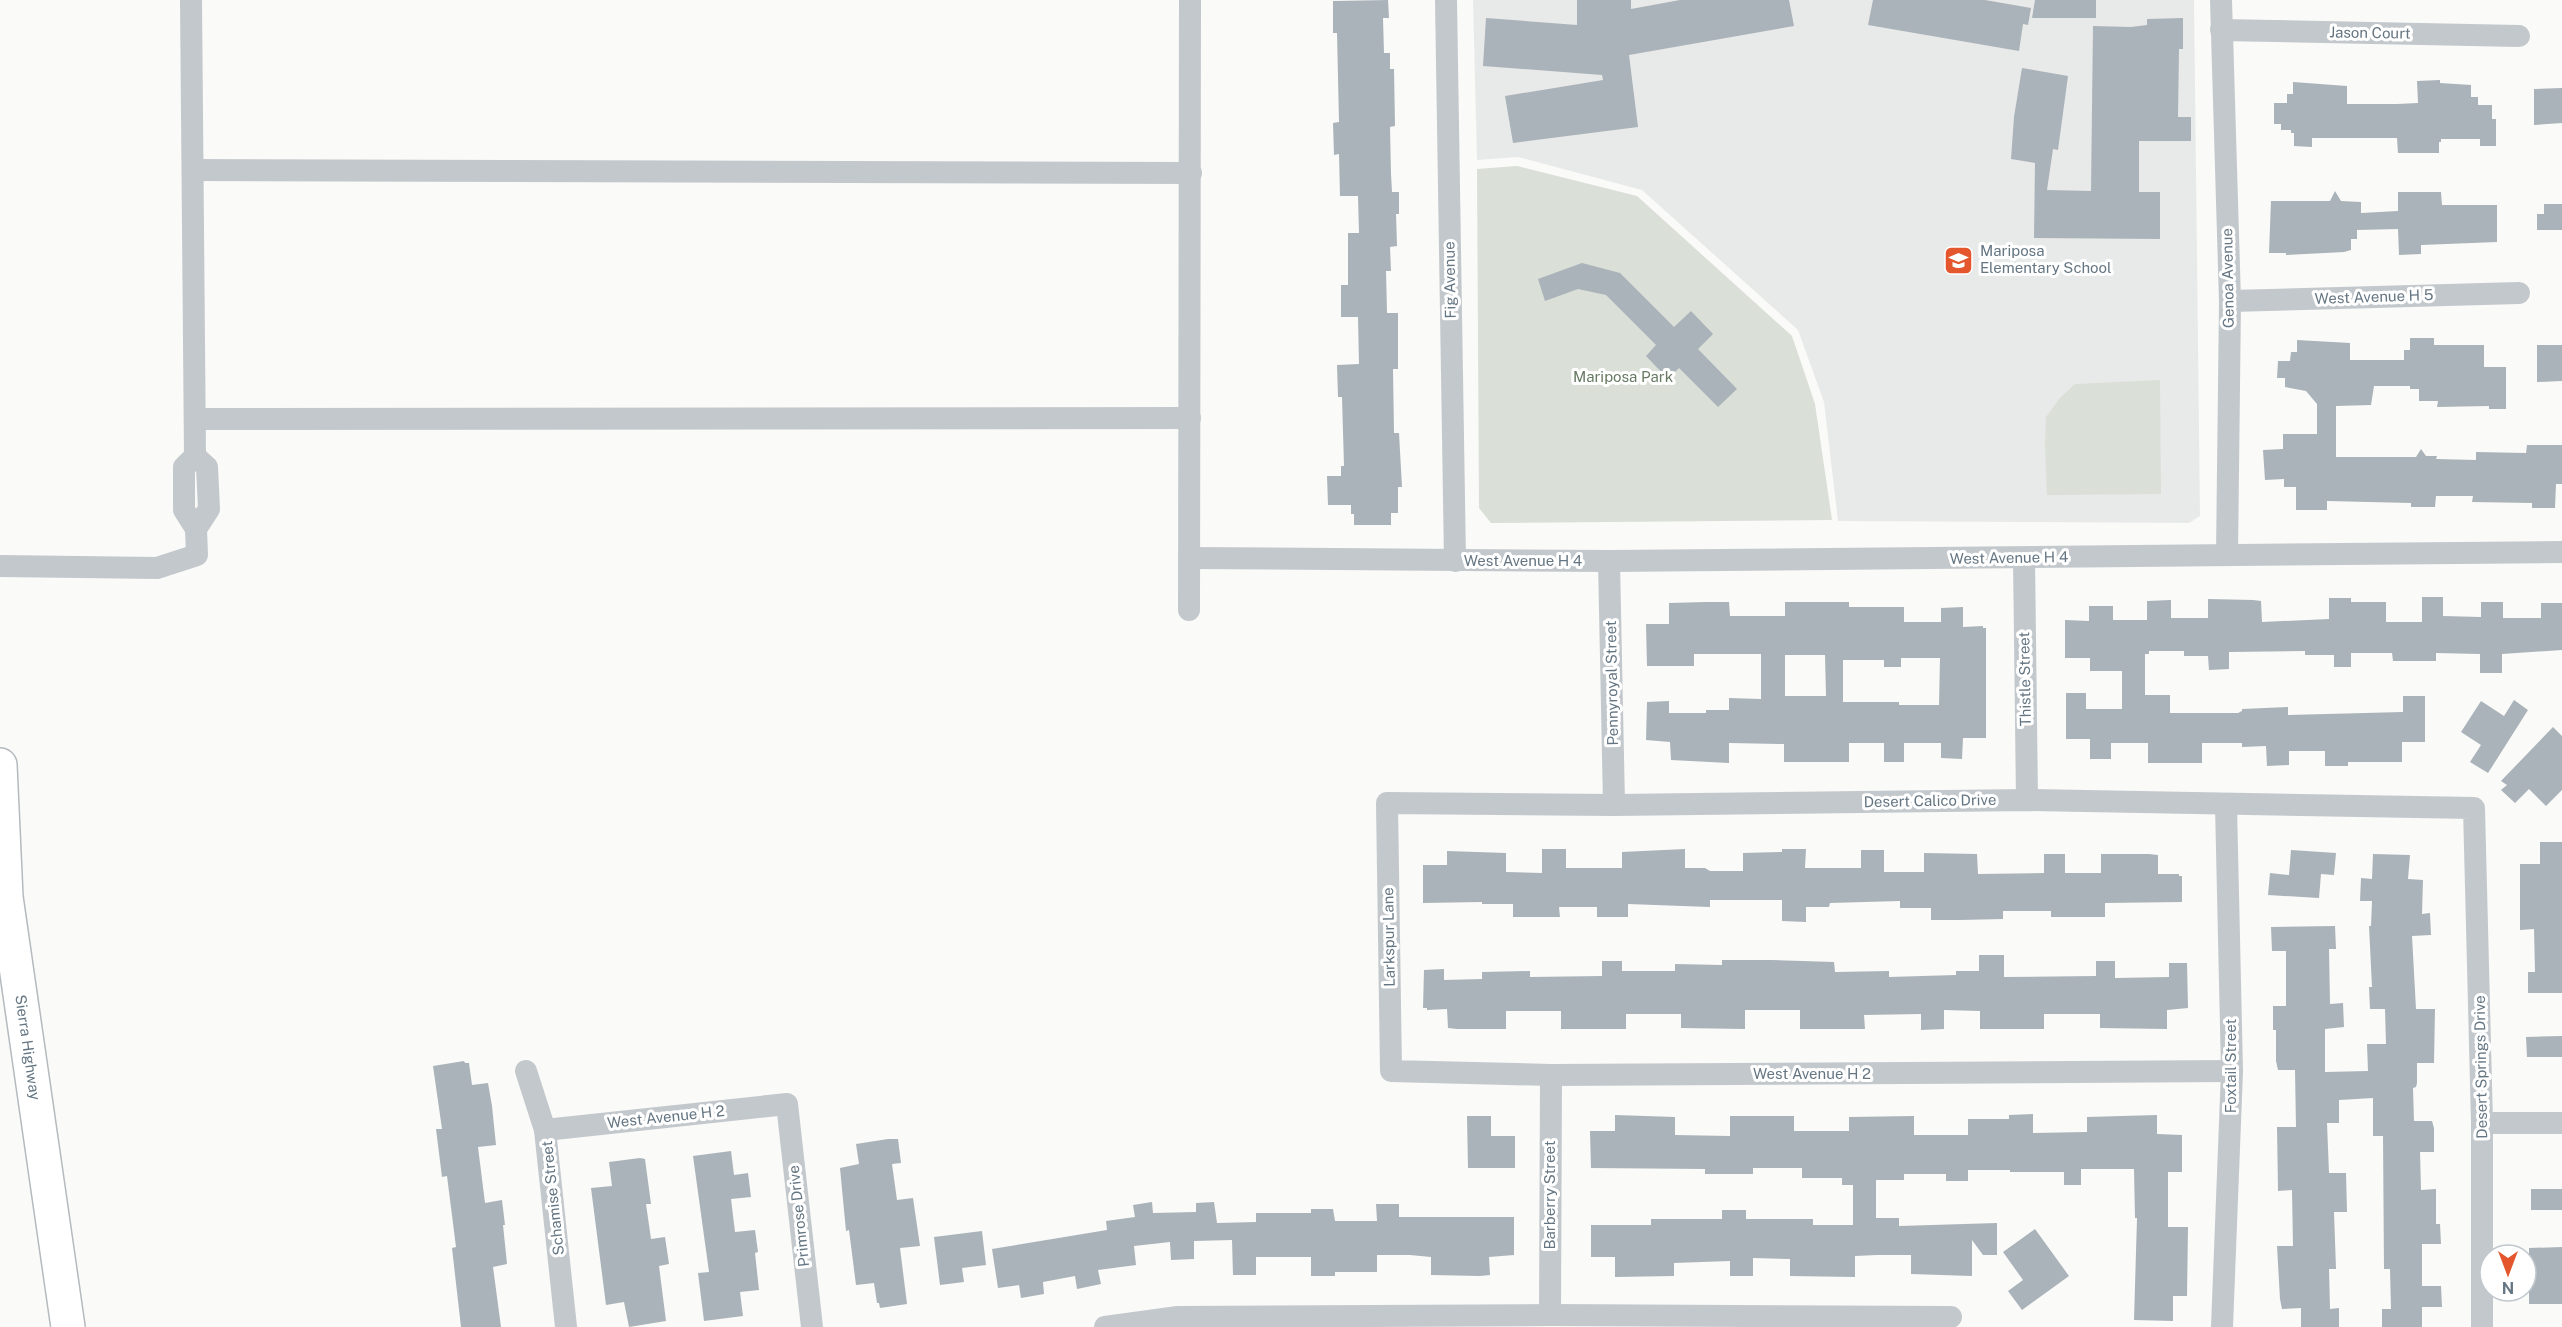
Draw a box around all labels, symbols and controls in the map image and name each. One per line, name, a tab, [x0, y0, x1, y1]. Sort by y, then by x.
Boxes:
street label: Jason Court	[2329, 23, 2411, 42]
street label: Genoa Avenue	[2218, 228, 2237, 328]
street label: Fig Avenue	[1440, 241, 1459, 319]
place label: Mariposa Elementary School	[1980, 242, 2112, 276]
school or university icon: Mariposa Elementary School	[1943, 244, 1975, 276]
street label: West Avenue H 5	[2314, 286, 2434, 307]
park label: Mariposa Park	[1573, 368, 1673, 385]
street label: West Avenue H 4	[1950, 548, 2068, 567]
street label: West Avenue H 4	[1464, 552, 1582, 569]
street label: Pennyroyal Street	[1602, 620, 1621, 746]
street label: Thistle Street	[2015, 631, 2034, 726]
street label: Desert Calico Drive	[1863, 791, 1997, 810]
street label: Larkspur Lane	[1379, 887, 1398, 987]
street label: Sierra Highway	[12, 993, 44, 1101]
street label: Desert Springs Drive	[2471, 995, 2490, 1139]
street label: Foxtail Street	[2222, 1019, 2239, 1113]
street label: West Avenue H 2	[1753, 1065, 1871, 1082]
street label: West Avenue H 2	[606, 1102, 726, 1131]
street label: Schamise Street	[538, 1140, 567, 1256]
street label: Barberry Street	[1541, 1140, 1558, 1250]
street label: Primrose Drive	[785, 1164, 812, 1268]
north arrow	[2478, 1243, 2538, 1303]
text: N	[2502, 1278, 2514, 1297]

